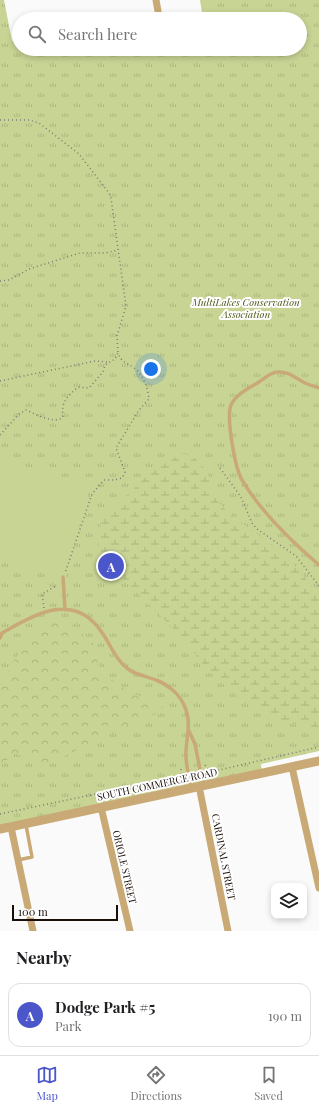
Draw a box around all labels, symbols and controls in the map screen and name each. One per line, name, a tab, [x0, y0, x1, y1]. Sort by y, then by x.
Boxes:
search box	[12, 12, 307, 56]
icon: search	[26, 23, 48, 45]
text: Search here	[58, 24, 137, 44]
park label: MultiLakes Conservation Association	[191, 295, 300, 321]
your location	[141, 359, 161, 379]
pin: A	[98, 551, 124, 581]
street label: SOUTH COMMERCE ROAD	[96, 764, 218, 804]
street label: CARDINAL STREET	[209, 812, 239, 902]
street label: ORIOLE STREET	[110, 829, 140, 905]
map controls	[271, 883, 307, 919]
button: layers	[271, 883, 307, 919]
scale bar	[12, 903, 118, 922]
text: 100 m	[18, 904, 48, 919]
text: Nearby	[16, 946, 71, 968]
text: Dodge Park #5	[55, 997, 155, 1017]
text: A	[26, 1007, 34, 1024]
text: 190 m	[268, 1007, 302, 1024]
text: Park	[55, 1017, 82, 1034]
tab: Map	[36, 1064, 58, 1103]
tab: Directions	[130, 1064, 182, 1103]
tab: Saved	[254, 1064, 283, 1103]

